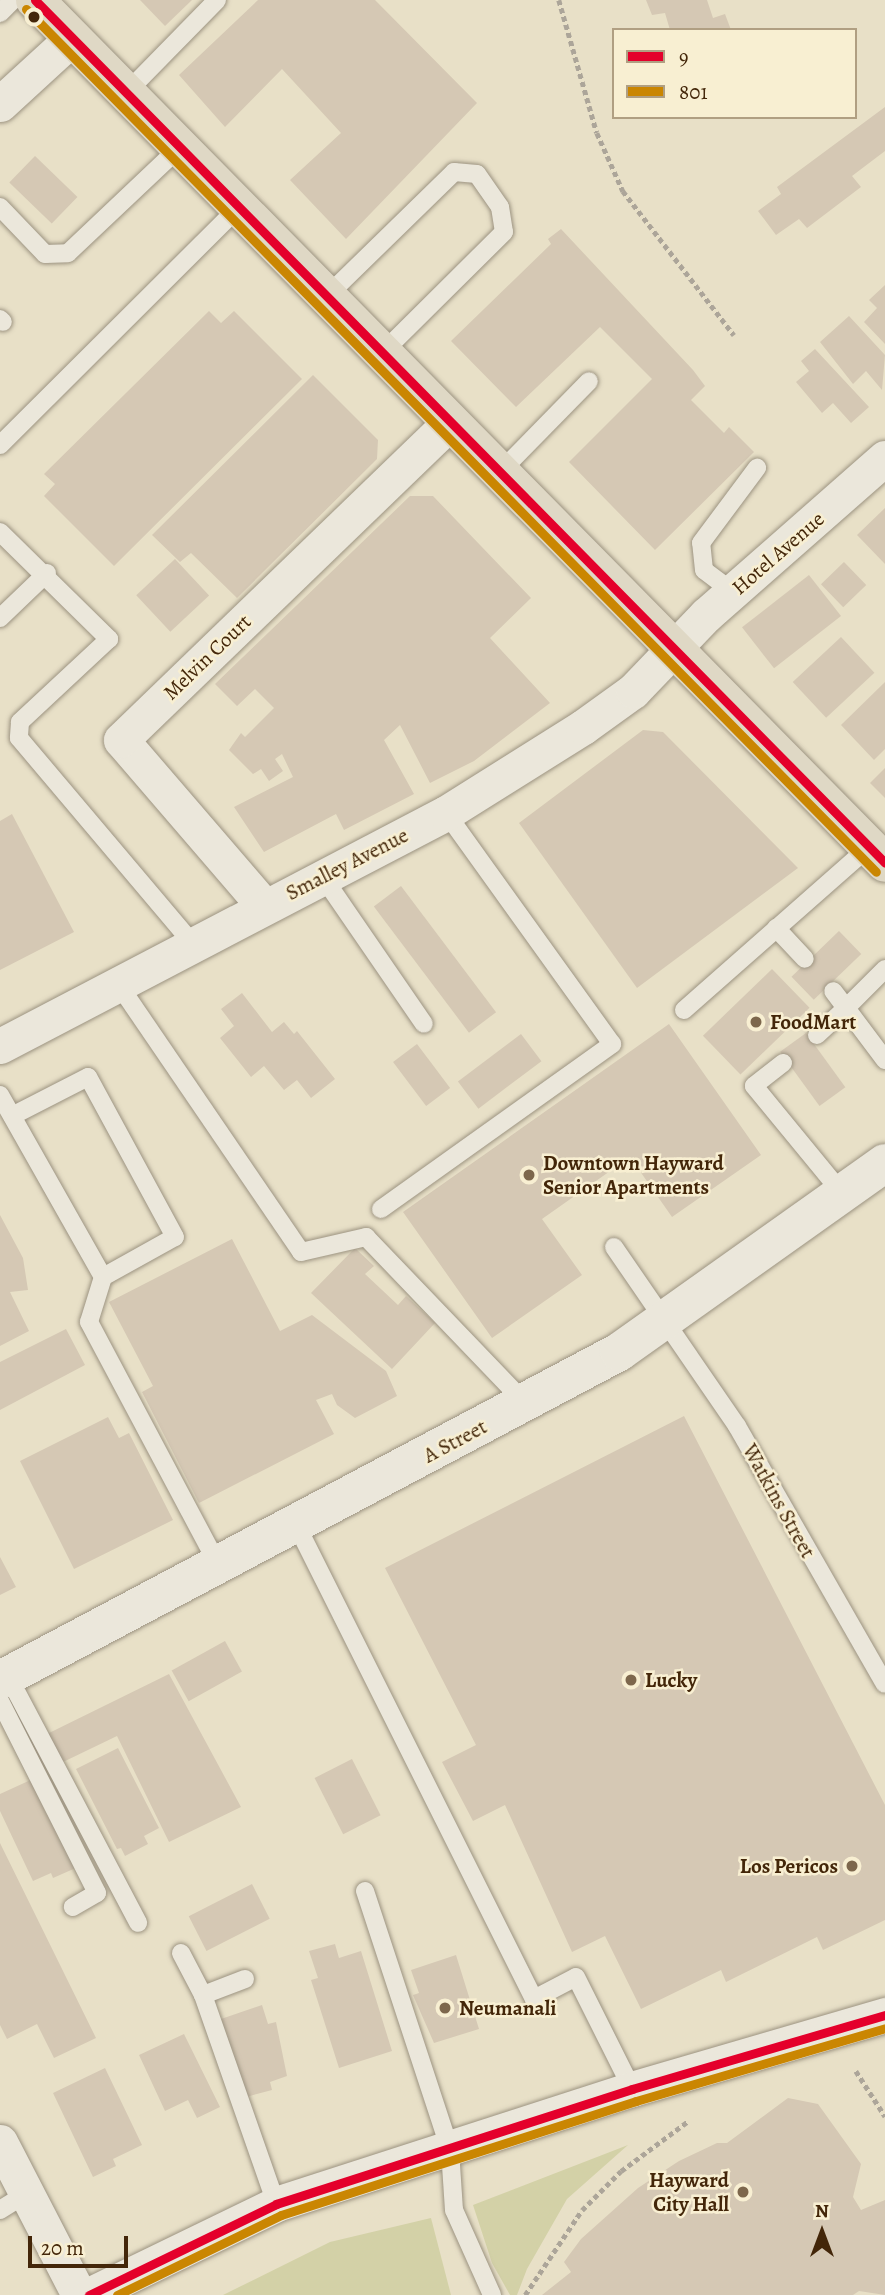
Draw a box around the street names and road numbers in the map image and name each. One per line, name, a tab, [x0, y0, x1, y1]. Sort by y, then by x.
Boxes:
street label: Hotel Avenue	[727, 506, 829, 600]
street label: Melvin Court	[158, 609, 256, 705]
street label: Smalley Avenue	[282, 822, 412, 906]
street label: A Street	[419, 1414, 491, 1468]
street label: Watkins Street	[737, 1439, 821, 1563]

